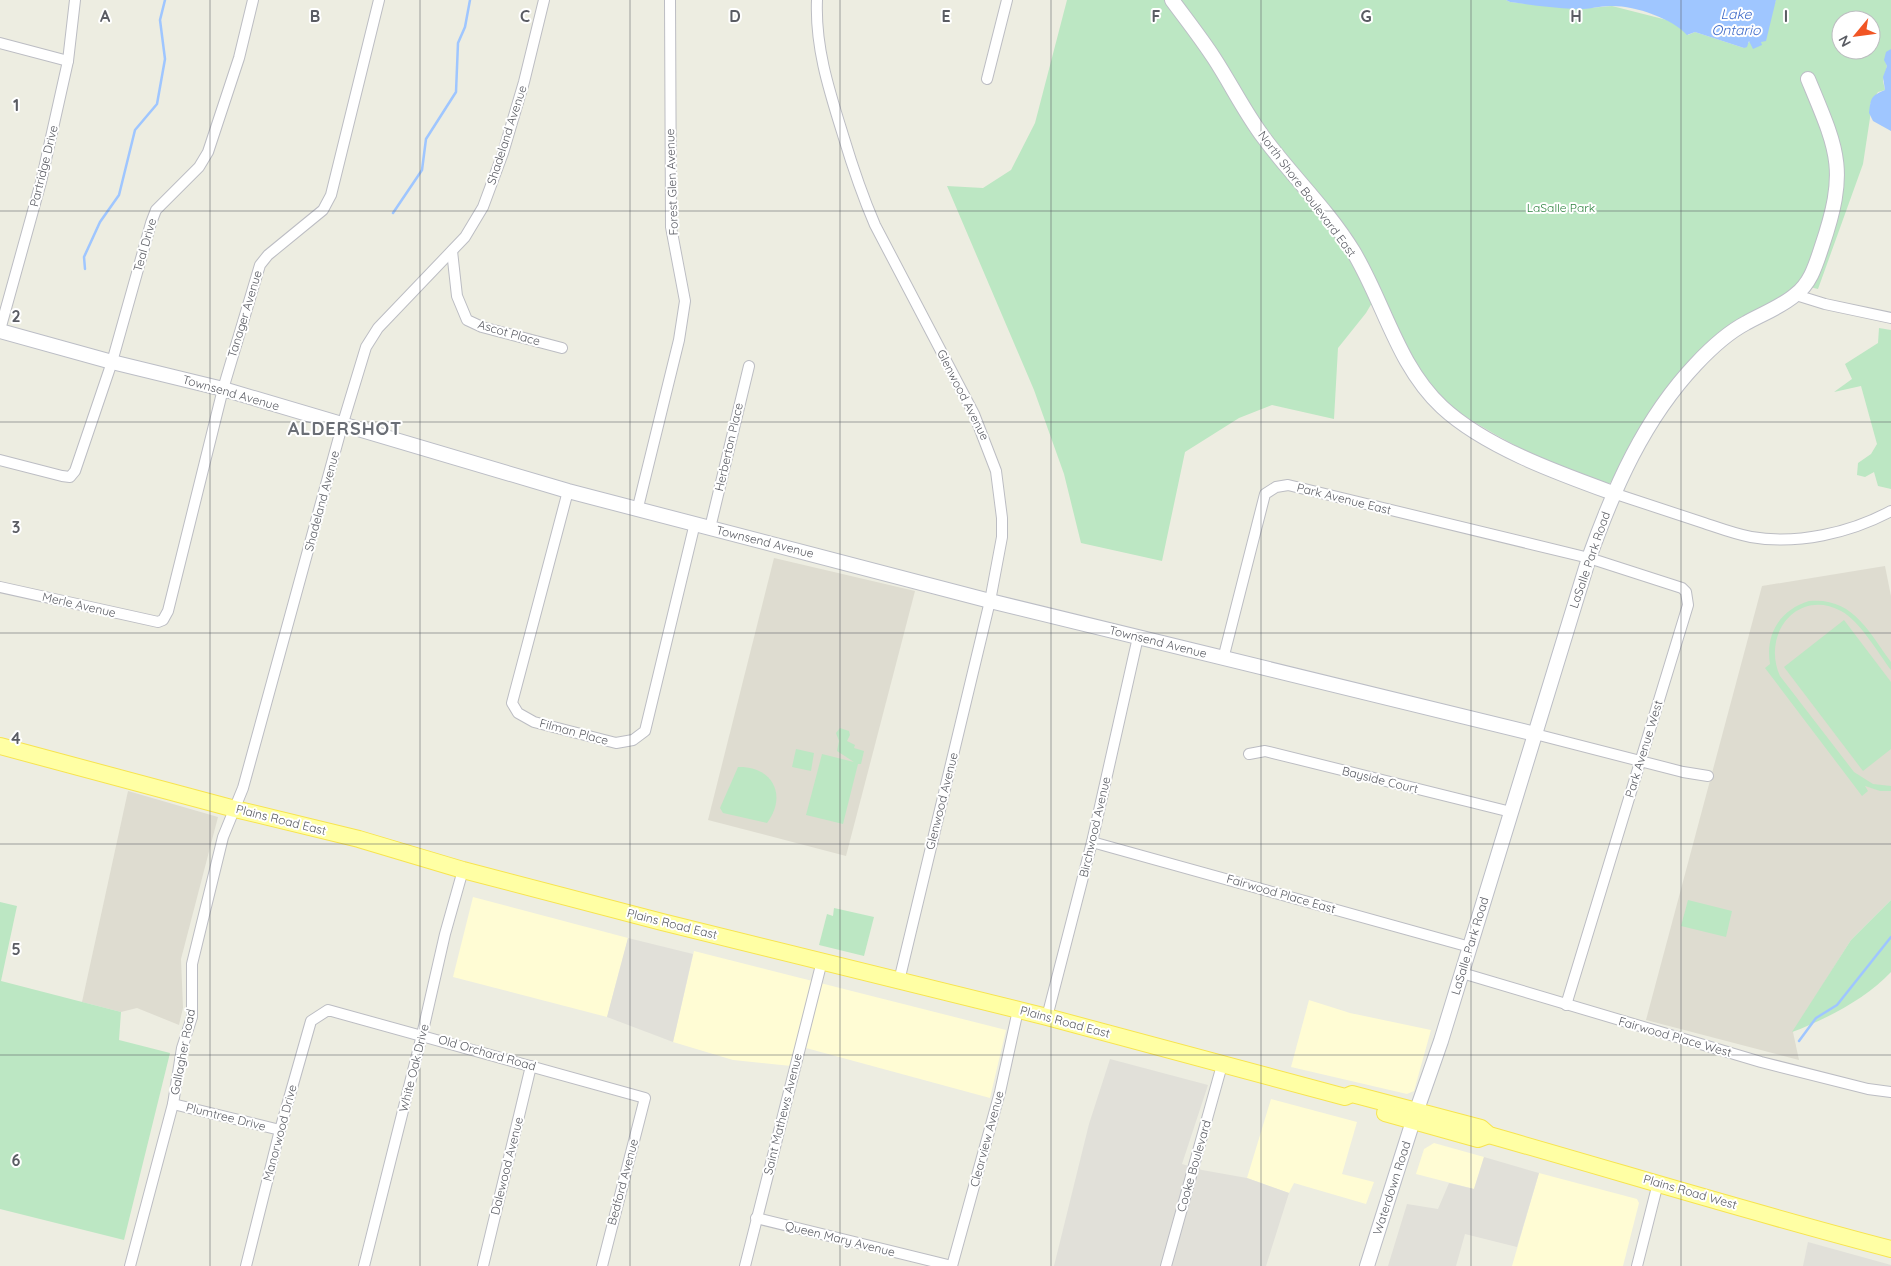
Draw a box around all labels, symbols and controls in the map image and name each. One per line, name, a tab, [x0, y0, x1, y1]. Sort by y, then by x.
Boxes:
water label: Lake Ontario	[1712, 5, 1761, 39]
text: A	[100, 6, 111, 26]
text: B	[310, 6, 320, 26]
text: C	[520, 6, 530, 26]
text: D	[729, 6, 741, 26]
text: E	[941, 6, 951, 26]
text: F	[1152, 6, 1161, 26]
text: G	[1360, 6, 1372, 26]
text: H	[1570, 6, 1582, 26]
text: I	[1784, 6, 1788, 26]
north arrow	[1831, 10, 1881, 60]
text: N	[1834, 32, 1855, 50]
street label: Shadeland Avenue	[483, 83, 530, 186]
text: 1	[13, 95, 19, 115]
street label: Partridge Drive	[26, 123, 61, 208]
street label: Forest Glen Avenue	[662, 128, 681, 236]
street label: North Shore Boulevard East	[1255, 128, 1360, 260]
park label: LaSalle Park	[1527, 200, 1595, 215]
street label: Teal Drive	[130, 216, 159, 273]
street label: Tanager Avenue	[224, 268, 265, 359]
text: 2	[11, 306, 21, 326]
street label: Ascot Place	[476, 316, 542, 349]
street label: Glenwood Avenue	[934, 347, 993, 443]
street label: Townsend Avenue	[181, 372, 281, 414]
street label: Herberton Place	[711, 401, 746, 493]
district label: ALDERSHOT	[288, 417, 402, 440]
street label: Shadeland Avenue	[301, 449, 342, 553]
street label: Park Avenue East	[1295, 480, 1393, 517]
street label: LaSalle Park Road	[1566, 509, 1613, 610]
text: 3	[12, 517, 20, 537]
street label: Townsend Avenue	[715, 522, 816, 561]
street label: Merle Avenue	[41, 589, 118, 620]
street label: Townsend Avenue	[1108, 622, 1209, 661]
street label: Park Avenue West	[1622, 698, 1665, 799]
street label: Filman Place	[538, 715, 610, 748]
text: 4	[11, 728, 21, 748]
street label: Glenwood Avenue	[922, 750, 961, 851]
street label: Bayside Court	[1341, 763, 1420, 796]
street label: Birchwood Avenue	[1076, 775, 1113, 879]
street label: Plains Road East	[234, 801, 328, 838]
street label: Fairwood Place East	[1225, 871, 1337, 916]
street label: LaSalle Park Road	[1447, 895, 1492, 997]
street label: Plains Road East	[625, 905, 719, 942]
text: 5	[11, 939, 21, 959]
street label: Plains Road East	[1019, 1002, 1112, 1041]
street label: Gallagher Road	[167, 1008, 198, 1096]
street label: Fairwood Place West	[1617, 1013, 1733, 1060]
street label: White Oak Drive	[395, 1022, 432, 1113]
street label: Old Orchard Road	[437, 1031, 538, 1074]
street label: Saint Mathews Avenue	[760, 1051, 805, 1176]
street label: Manorwood Drive	[259, 1083, 300, 1183]
street label: Clearview Avenue	[966, 1089, 1007, 1189]
street label: Plumtree Drive	[185, 1099, 268, 1134]
street label: Dalewood Avenue	[487, 1115, 526, 1216]
street label: Cooke Boulevard	[1173, 1118, 1214, 1214]
street label: Bedford Avenue	[604, 1137, 641, 1227]
street label: Waterdown Road	[1369, 1139, 1414, 1236]
text: 6	[12, 1150, 21, 1170]
street label: Plains Road West	[1642, 1171, 1739, 1212]
street label: Queen Mary Avenue	[784, 1218, 897, 1259]

